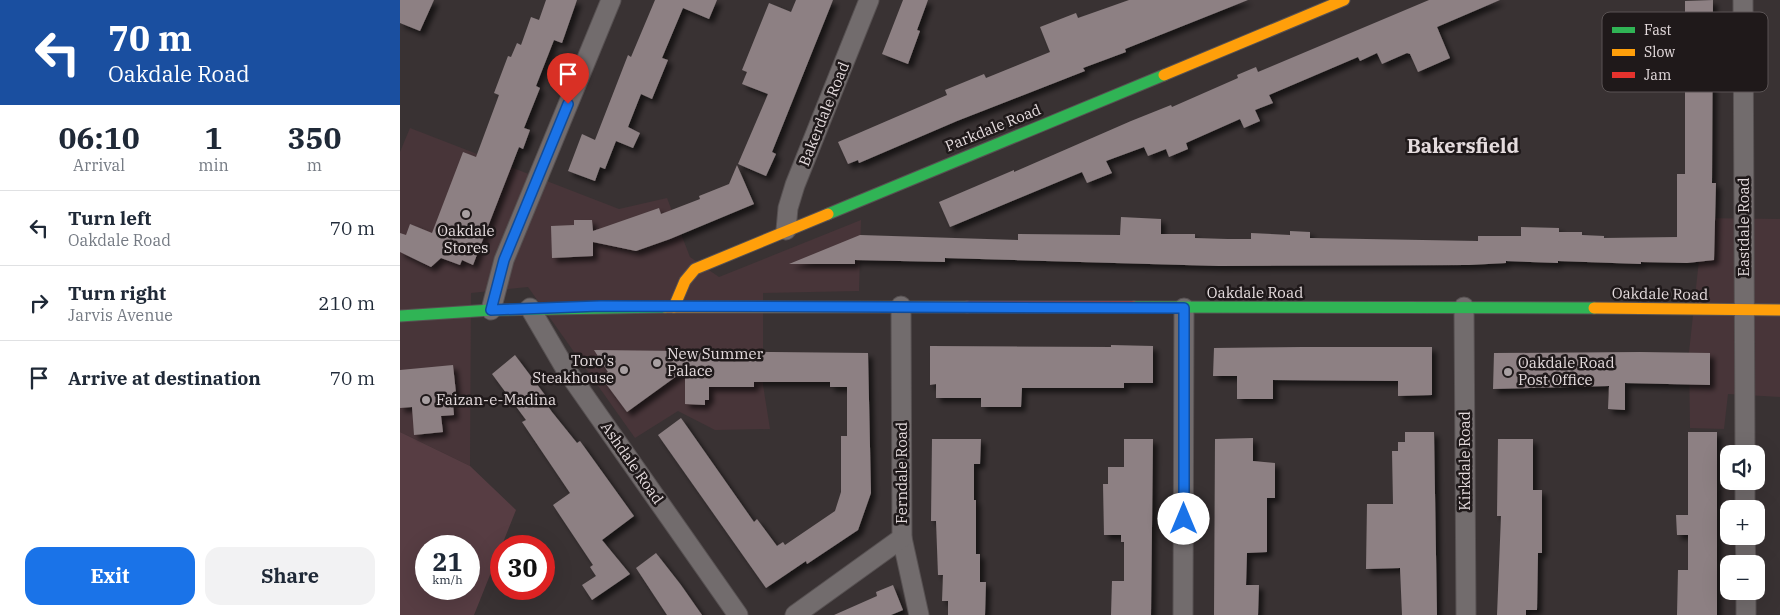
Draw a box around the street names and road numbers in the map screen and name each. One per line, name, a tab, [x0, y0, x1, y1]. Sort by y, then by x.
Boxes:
street label: Bakerdale Road	[794, 59, 853, 169]
street label: Parkdale Road	[942, 100, 1043, 155]
street label: Eastdale Road	[1734, 177, 1753, 277]
street label: Oakdale Road	[1207, 283, 1303, 302]
street label: Oakdale Road	[1612, 283, 1708, 304]
street label: Kirkdale Road	[1455, 411, 1474, 511]
street label: Ashdale Road	[597, 418, 668, 508]
street label: Ferndale Road	[892, 422, 911, 524]

